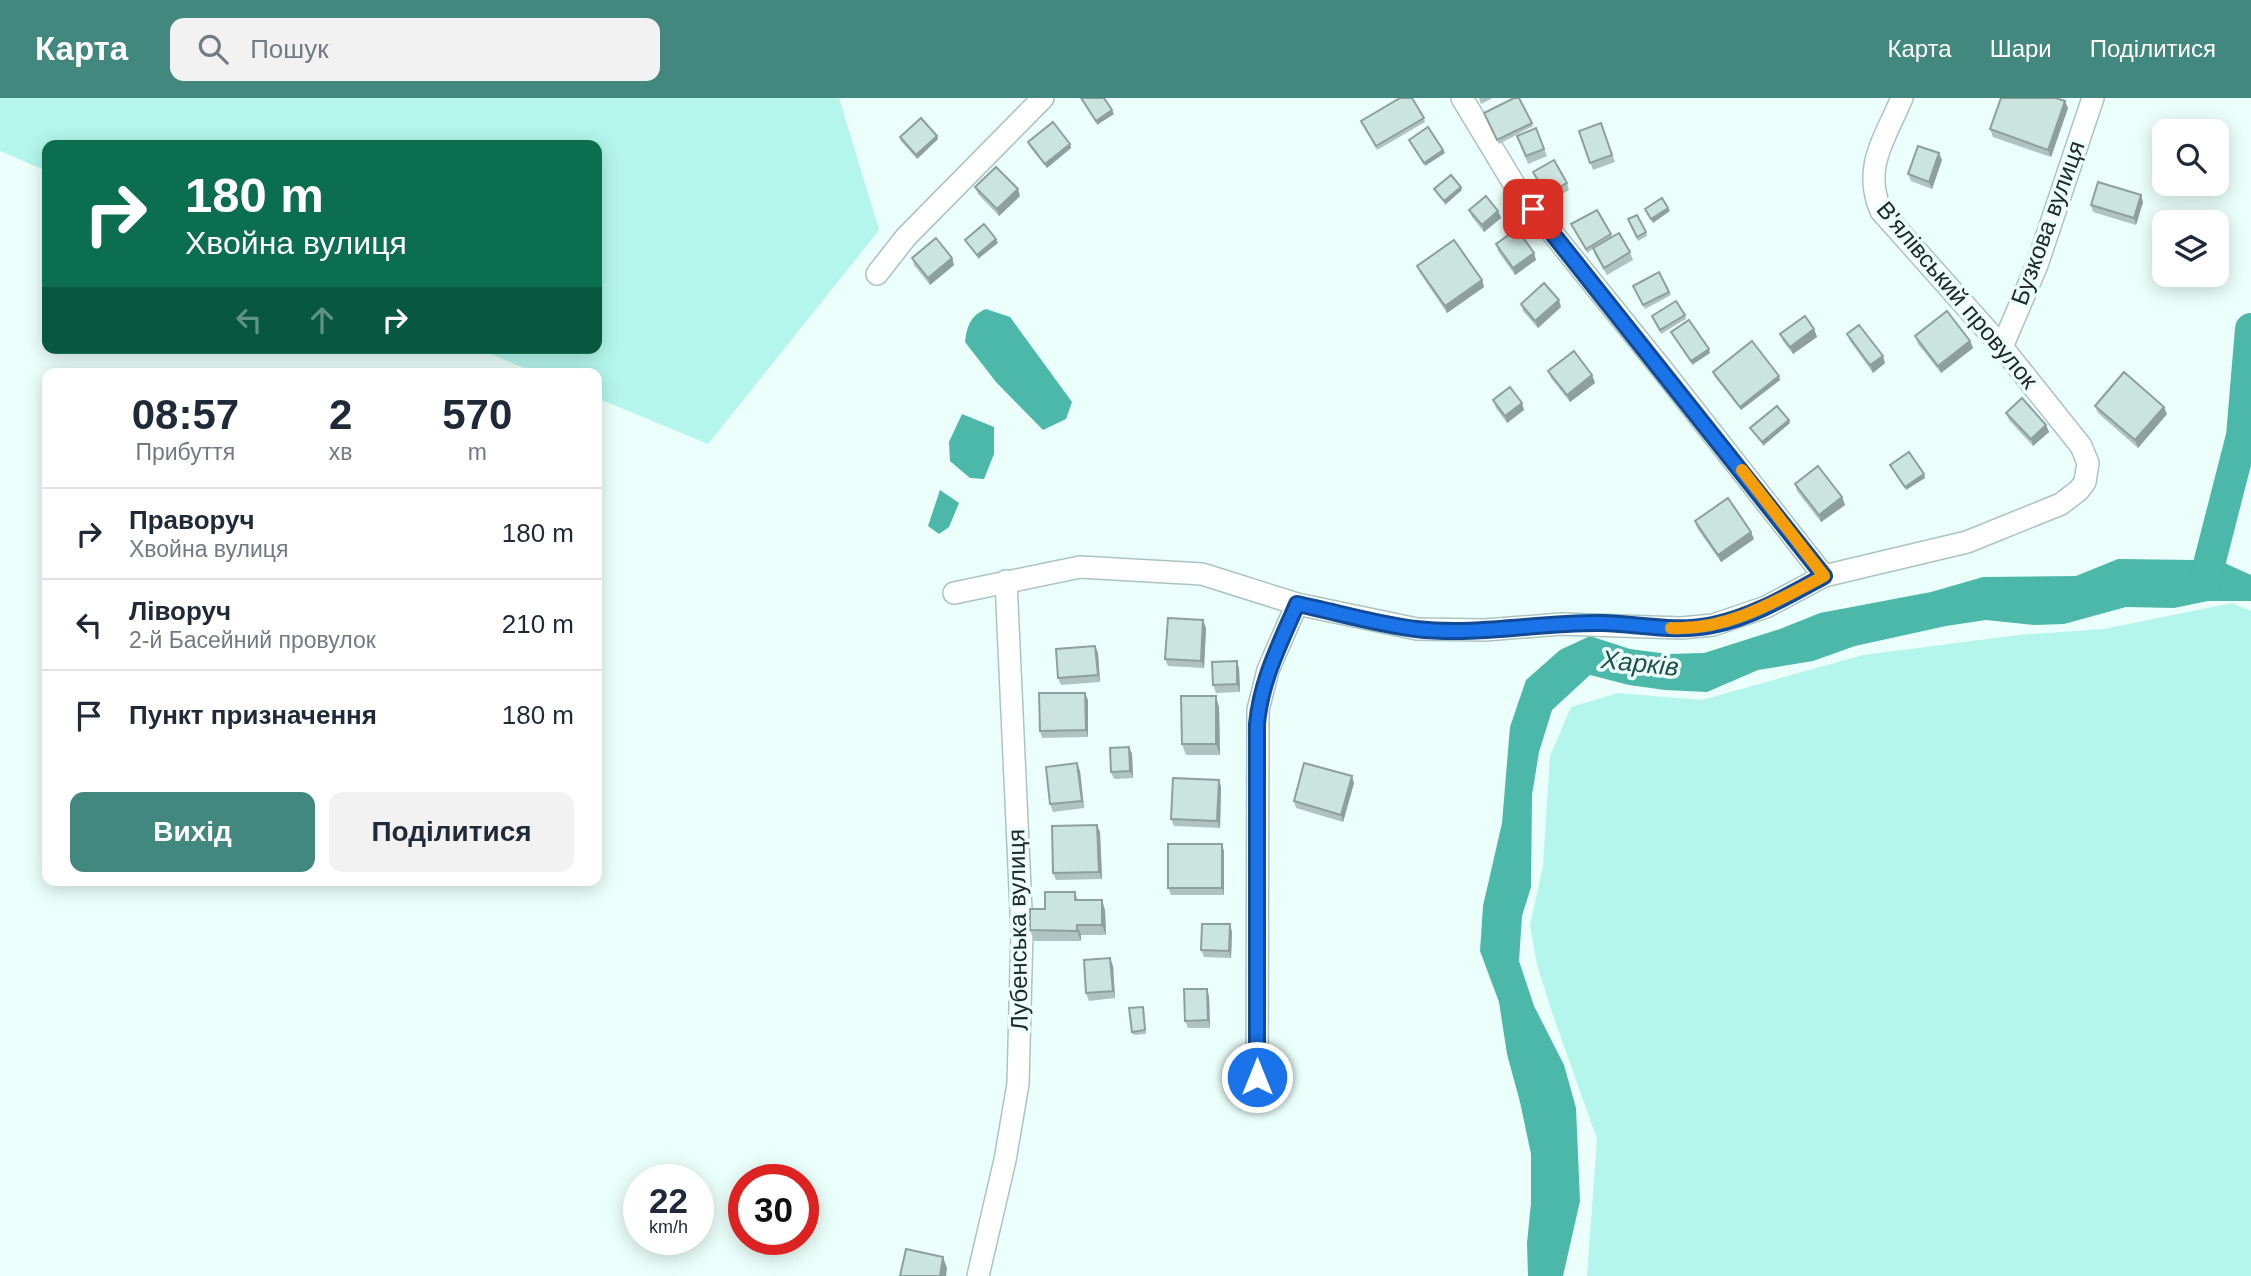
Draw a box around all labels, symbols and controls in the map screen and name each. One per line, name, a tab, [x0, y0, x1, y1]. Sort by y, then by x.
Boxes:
search box	[170, 18, 660, 81]
text: Карта	[35, 30, 128, 67]
icon: search	[194, 30, 232, 68]
text: Пошук	[250, 34, 329, 64]
text: Карта	[1887, 35, 1952, 62]
text: Шари	[1990, 35, 2052, 62]
text: Поділитися	[2090, 35, 2216, 62]
map controls	[2152, 119, 2229, 287]
button: search	[2152, 119, 2229, 196]
street label: Бузкова вулиця	[2005, 137, 2090, 309]
icon: right	[70, 168, 161, 259]
text: 180 m	[185, 168, 324, 222]
pin	[1503, 179, 1563, 239]
icon: arrive	[1514, 190, 1552, 228]
street label: В'ялівський провулок	[1871, 196, 2044, 394]
button: layers	[2152, 210, 2229, 287]
text: Хвойна вулиця	[185, 225, 407, 261]
icon: left	[230, 301, 268, 339]
icon: ahead	[303, 301, 341, 339]
icon: right	[376, 301, 414, 339]
text: 08:57	[132, 391, 239, 438]
text: 2	[329, 391, 352, 438]
text: 570	[442, 391, 512, 438]
text: Прибуття	[135, 439, 235, 465]
text: хв	[329, 439, 353, 465]
text: m	[468, 439, 487, 465]
text: Праворуч	[129, 505, 255, 535]
icon: right	[70, 515, 108, 553]
text: 180 m	[502, 518, 574, 548]
text: Хвойна вулиця	[129, 536, 288, 562]
text: Ліворуч	[129, 596, 231, 626]
icon: left	[70, 606, 108, 644]
text: 210 m	[502, 609, 574, 639]
text: 2-й Басейний провулок	[129, 627, 376, 653]
water label: Харків	[1599, 644, 1680, 682]
icon: arrive	[70, 697, 108, 735]
text: Пункт призначення	[129, 700, 377, 730]
text: 180 m	[502, 700, 574, 730]
button: Вихід	[70, 792, 315, 872]
button: Поділитися	[329, 792, 574, 872]
street label: Лубeнська вулиця	[1002, 829, 1033, 1031]
position arrow	[1220, 1040, 1294, 1114]
speed limit sign: 30	[728, 1164, 819, 1255]
text: 22	[649, 1181, 688, 1220]
text: km/h	[649, 1217, 688, 1237]

